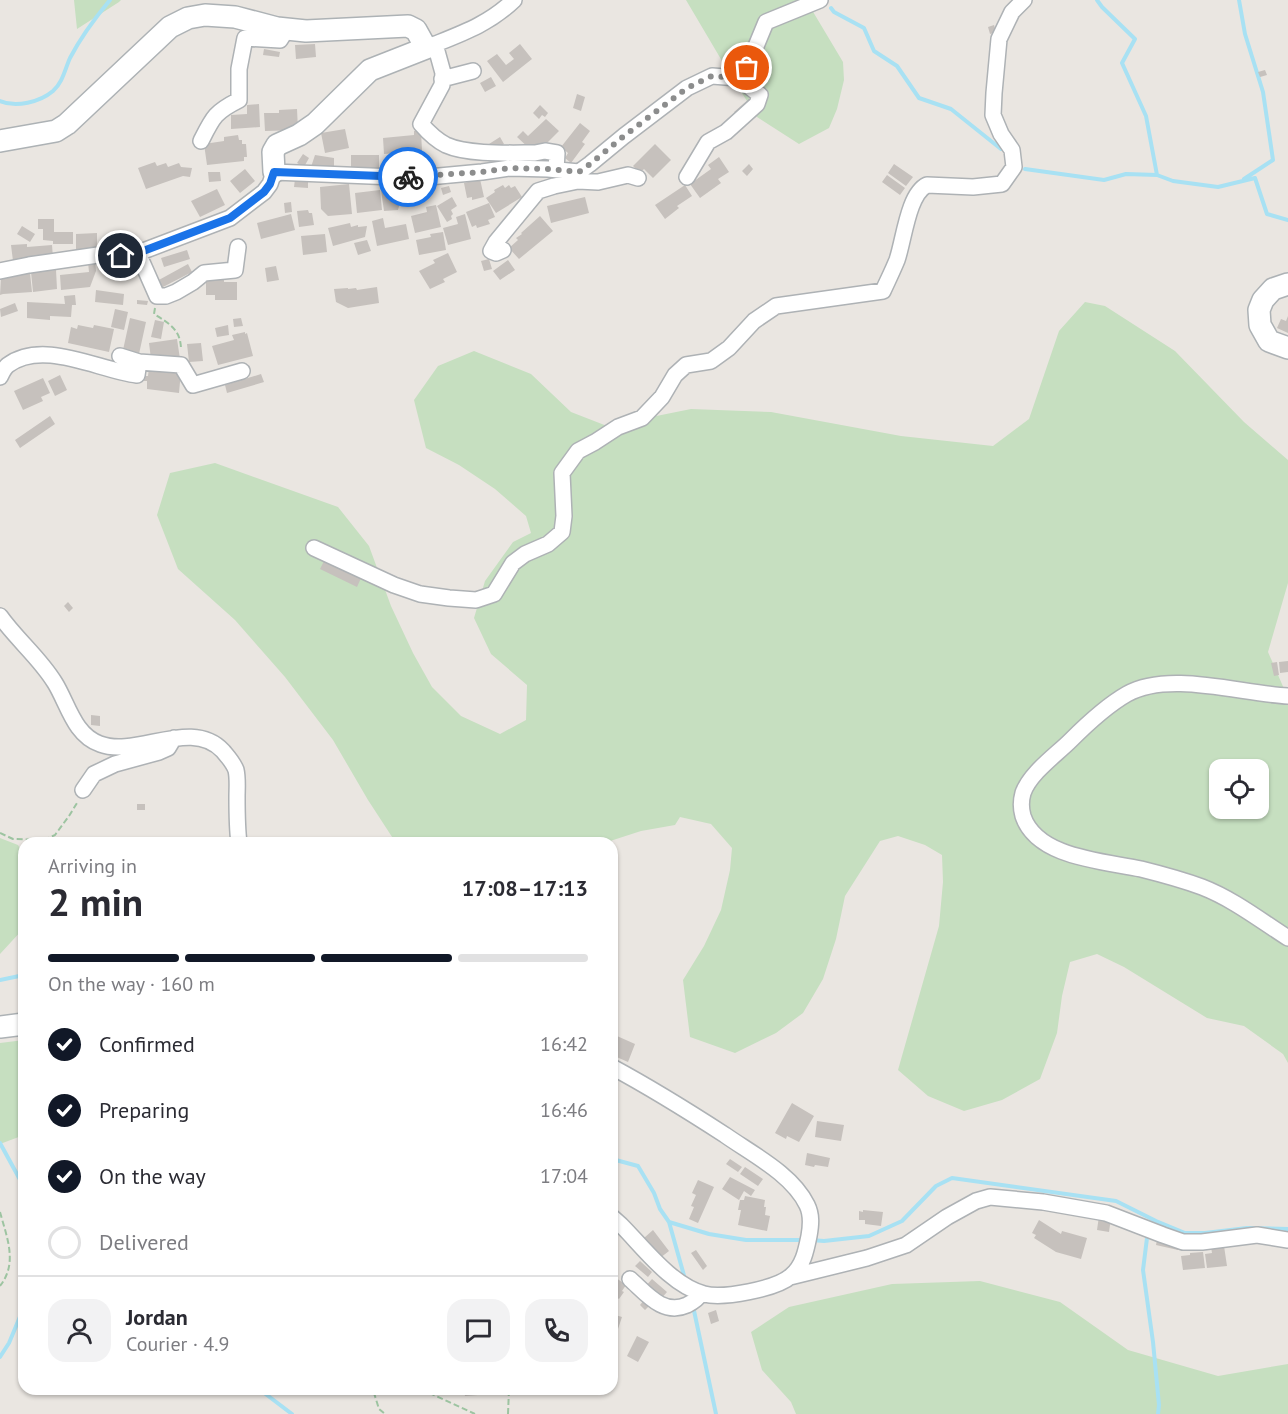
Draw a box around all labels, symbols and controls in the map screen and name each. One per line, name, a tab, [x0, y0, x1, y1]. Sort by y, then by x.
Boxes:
pin	[721, 42, 772, 93]
icon: bag	[730, 51, 763, 84]
courier	[378, 147, 438, 207]
icon: bike	[392, 161, 425, 194]
pin	[95, 230, 146, 281]
icon: home	[104, 239, 137, 272]
map controls	[1209, 759, 1269, 819]
button: locate	[1209, 759, 1269, 819]
text: Arriving in	[48, 853, 137, 879]
text: 17:08–17:13	[462, 874, 588, 902]
text: 2 min	[48, 876, 143, 927]
text: On the way · 160 m	[48, 971, 215, 997]
icon: check	[48, 1028, 81, 1061]
text: Confirmed	[99, 1030, 195, 1058]
text: 16:42	[540, 1031, 588, 1057]
icon: check	[48, 1094, 81, 1127]
text: Preparing	[99, 1096, 189, 1124]
text: 16:46	[540, 1097, 588, 1123]
icon: check	[48, 1160, 81, 1193]
text: On the way	[99, 1162, 206, 1190]
text: 17:04	[540, 1163, 588, 1189]
text: Delivered	[99, 1228, 189, 1256]
button: person	[48, 1299, 111, 1362]
button: chat	[447, 1299, 510, 1362]
button: phone	[525, 1299, 588, 1362]
text: Jordan	[126, 1303, 188, 1331]
text: Courier · 4.9	[126, 1331, 229, 1357]

